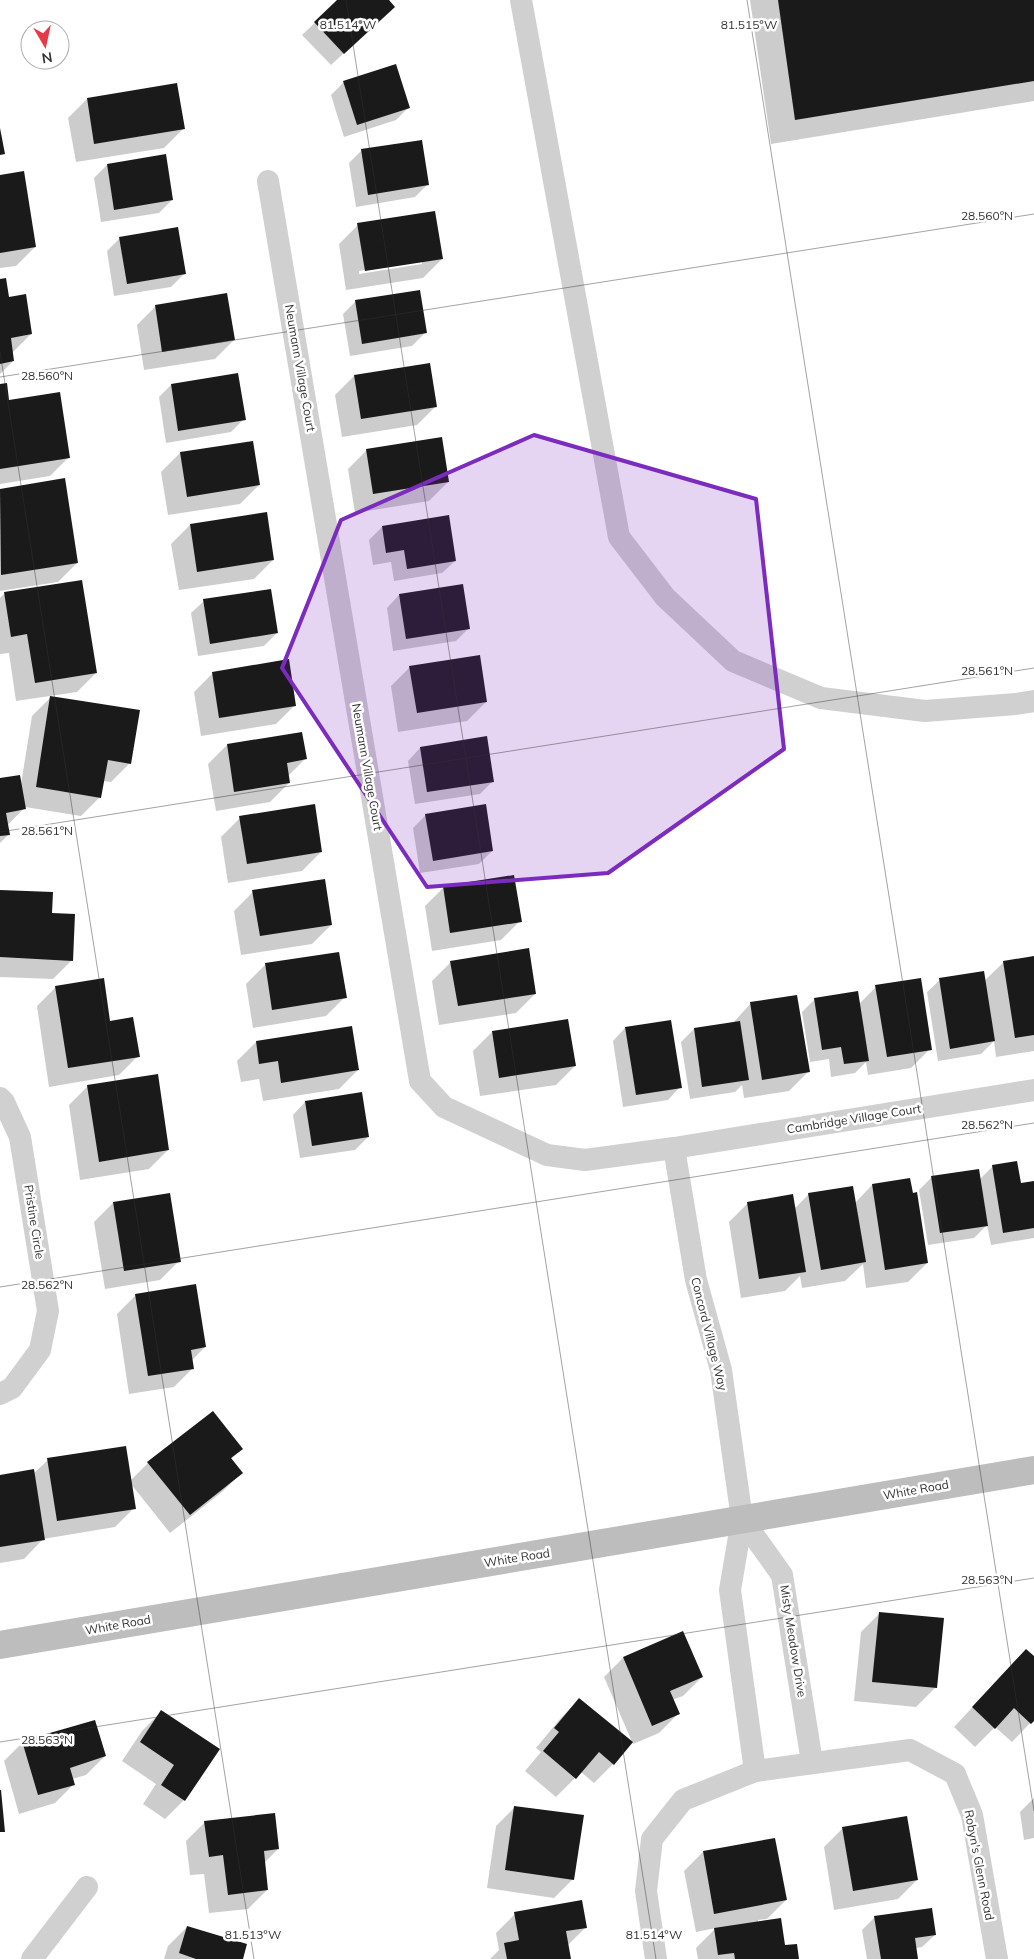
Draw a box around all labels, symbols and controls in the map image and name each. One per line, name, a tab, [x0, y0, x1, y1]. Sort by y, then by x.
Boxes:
text: 81.514°W	[320, 17, 376, 32]
text: 81.515°W	[721, 17, 777, 32]
north arrow	[20, 20, 70, 70]
text: N	[40, 48, 54, 68]
text: 28.560°N	[961, 208, 1013, 223]
street label: Neumann Village Court	[282, 303, 319, 433]
text: 28.560°N	[21, 368, 73, 383]
text: 28.561°N	[961, 663, 1013, 678]
street label: Neumann Village Court	[349, 702, 386, 832]
text: 28.561°N	[21, 823, 73, 838]
street label: Cambridge Village Court	[786, 1100, 922, 1137]
text: 28.562°N	[961, 1117, 1013, 1132]
street label: Pristine Circle	[21, 1184, 48, 1260]
street label: Concord Village Way	[688, 1276, 731, 1393]
text: 28.562°N	[21, 1277, 73, 1292]
street label: White Road	[882, 1476, 950, 1503]
street label: White Road	[483, 1545, 551, 1570]
text: 28.563°N	[961, 1572, 1013, 1587]
street label: Misty Meadow Drive	[777, 1584, 810, 1698]
street label: White Road	[84, 1611, 152, 1638]
text: 28.563°N	[21, 1732, 73, 1747]
street label: Robyn's Glenn Road	[961, 1808, 998, 1921]
text: 81.513°W	[225, 1927, 281, 1942]
text: 81.514°W	[626, 1927, 682, 1942]

